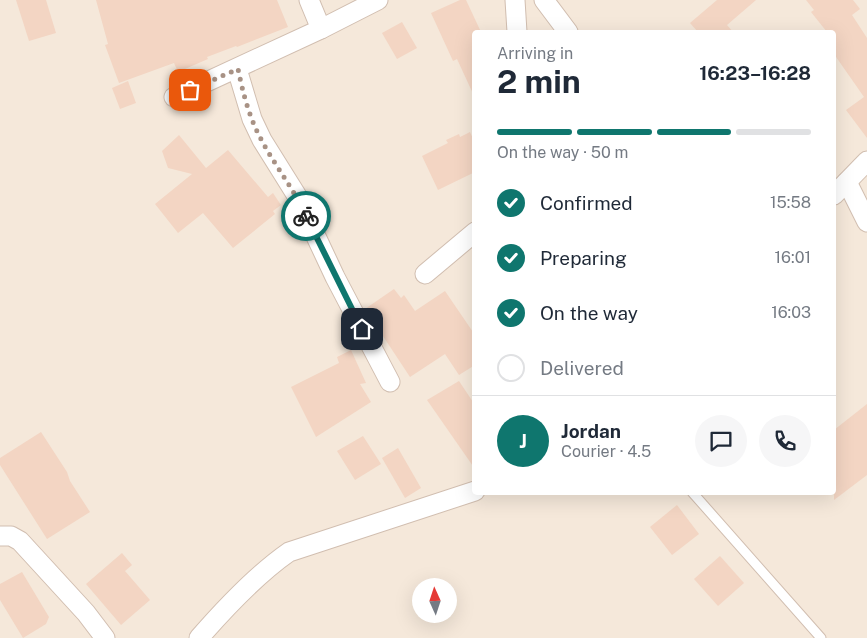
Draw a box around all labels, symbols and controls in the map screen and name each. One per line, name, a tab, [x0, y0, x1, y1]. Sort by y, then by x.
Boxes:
text: Arriving in	[497, 44, 573, 63]
text: 16:23–16:28	[699, 62, 811, 84]
text: 2 min	[497, 63, 581, 100]
pin	[169, 69, 211, 111]
icon: bag	[176, 76, 204, 104]
text: On the way · 50 m	[497, 143, 628, 162]
icon: check	[497, 189, 525, 217]
courier	[281, 191, 331, 241]
text: Confirmed	[540, 192, 633, 214]
text: 15:58	[770, 193, 811, 212]
icon: bike	[292, 202, 320, 230]
icon: check	[497, 244, 525, 272]
text: Preparing	[540, 247, 627, 269]
text: 16:01	[775, 248, 811, 267]
icon: check	[497, 299, 525, 327]
text: On the way	[540, 302, 638, 324]
text: 16:03	[771, 303, 811, 322]
pin	[341, 308, 383, 350]
icon: home	[348, 315, 376, 343]
text: Delivered	[540, 357, 624, 379]
button: chat	[695, 415, 747, 467]
button: phone	[759, 415, 811, 467]
text: Jordan	[561, 420, 621, 442]
text: J	[519, 430, 527, 452]
text: Courier · 4.5	[561, 442, 651, 461]
north arrow	[412, 578, 458, 622]
map controls	[412, 578, 457, 623]

